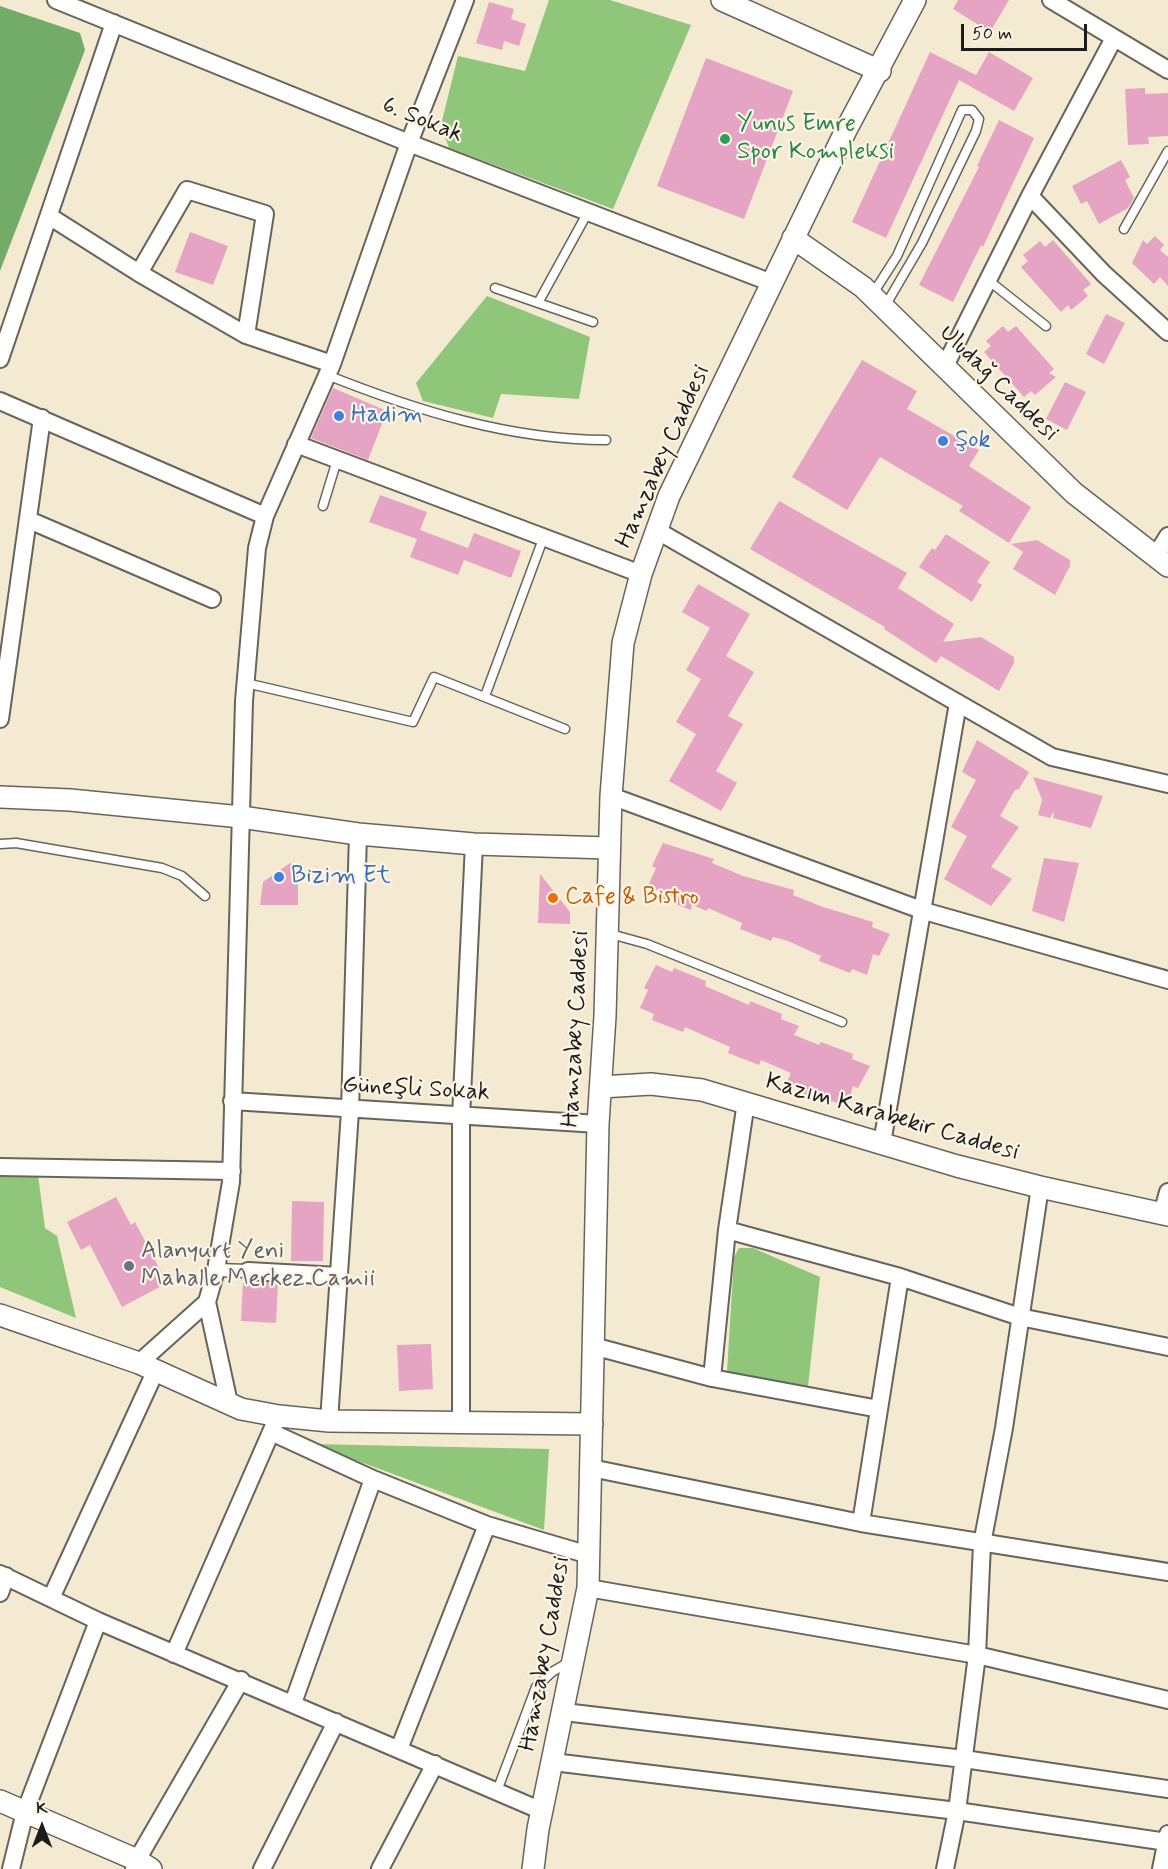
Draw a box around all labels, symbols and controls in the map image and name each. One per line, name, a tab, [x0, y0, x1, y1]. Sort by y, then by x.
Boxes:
scale bar	[964, 12, 1090, 50]
text: 50 m	[972, 22, 1012, 46]
street label: 6. Sokak	[377, 92, 467, 150]
place label: Yunus Emre Spor Kompleksi	[737, 111, 894, 167]
marker: Yunus Emre Spor Kompleksi	[718, 132, 732, 146]
street label: Uludağ Caddesi	[932, 320, 1064, 448]
street label: Hamzabey Caddesi	[611, 361, 717, 553]
place label: Hadim	[351, 402, 423, 430]
marker: Hadim	[332, 409, 346, 423]
place label: Şok	[955, 427, 991, 455]
marker: Şok	[936, 434, 950, 448]
place label: Bizim Et	[291, 863, 391, 891]
marker: Bizim Et	[272, 870, 286, 884]
place label: Cafe & Bistro	[565, 884, 699, 912]
marker: Cafe & Bistro	[546, 891, 560, 905]
street label: Hamzabey Caddesi	[557, 930, 597, 1128]
street label: Kazım Karabekir Caddesi	[762, 1068, 1022, 1168]
street label: Güneşli Sokak	[342, 1072, 490, 1108]
place label: Alanyurt Yeni Mahalle Merkez Camii	[141, 1238, 375, 1294]
marker: Alanyurt Yeni Mahalle Merkez Camii	[122, 1259, 136, 1273]
street label: Hamzabey Caddesi	[515, 1554, 577, 1754]
north arrow	[12, 1797, 72, 1857]
text: K	[36, 1798, 48, 1819]

